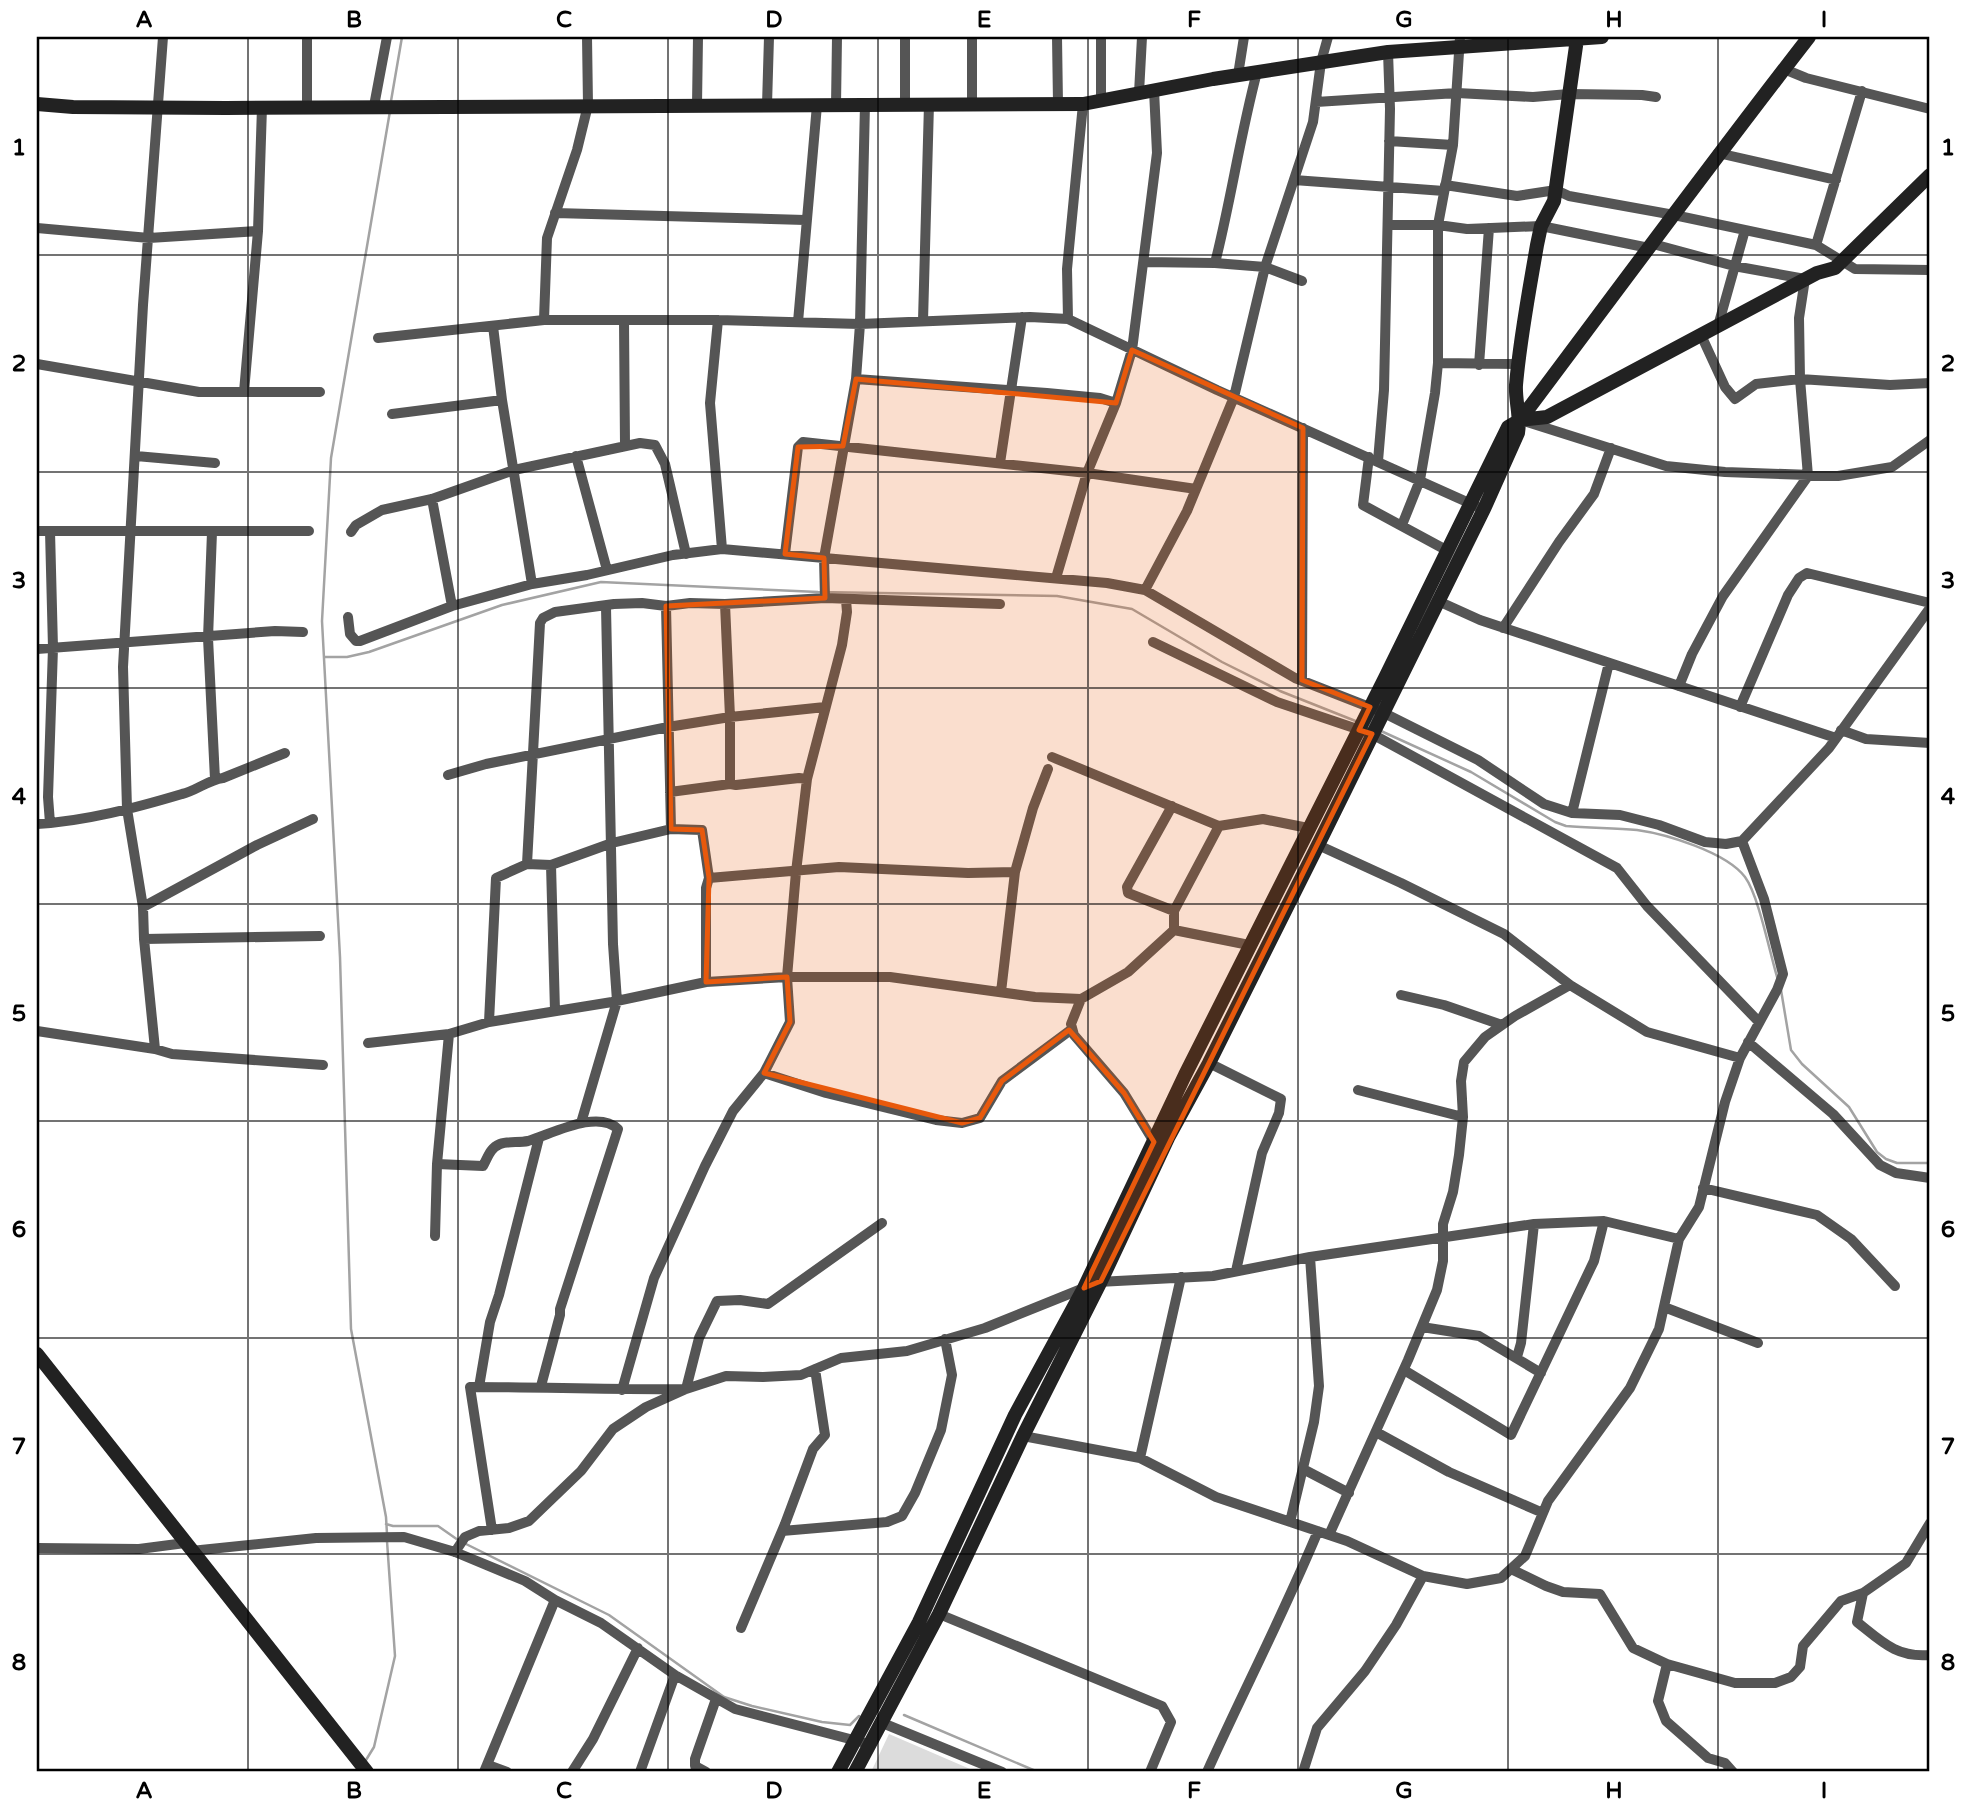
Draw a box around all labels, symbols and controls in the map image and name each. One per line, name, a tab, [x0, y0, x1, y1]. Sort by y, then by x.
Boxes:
text: A	[135, 6, 153, 34]
text: B	[346, 6, 362, 34]
text: C	[556, 6, 572, 34]
text: D	[765, 6, 783, 34]
text: E	[977, 6, 991, 34]
text: F	[1187, 6, 1201, 34]
text: G	[1395, 6, 1413, 34]
text: H	[1605, 6, 1623, 34]
text: I	[1821, 6, 1827, 34]
text: 1	[12, 134, 26, 162]
text: 1	[1941, 134, 1955, 162]
text: 2	[12, 350, 26, 378]
text: 2	[1941, 350, 1955, 378]
text: 3	[12, 567, 26, 595]
text: 3	[1941, 567, 1955, 595]
text: 4	[12, 783, 27, 811]
text: 4	[1941, 783, 1956, 811]
text: 5	[12, 1000, 26, 1028]
text: 5	[1941, 1000, 1955, 1028]
text: 6	[12, 1216, 26, 1244]
text: 6	[1941, 1216, 1955, 1244]
text: 7	[12, 1433, 26, 1461]
text: 7	[1941, 1433, 1955, 1461]
text: 8	[12, 1649, 26, 1677]
text: 8	[1941, 1649, 1955, 1677]
text: A	[135, 1777, 153, 1805]
text: B	[346, 1777, 362, 1805]
text: C	[556, 1777, 572, 1805]
text: D	[765, 1777, 783, 1805]
text: E	[977, 1777, 991, 1805]
text: F	[1187, 1777, 1201, 1805]
text: G	[1395, 1777, 1413, 1805]
text: H	[1605, 1777, 1623, 1805]
text: I	[1821, 1777, 1827, 1805]

